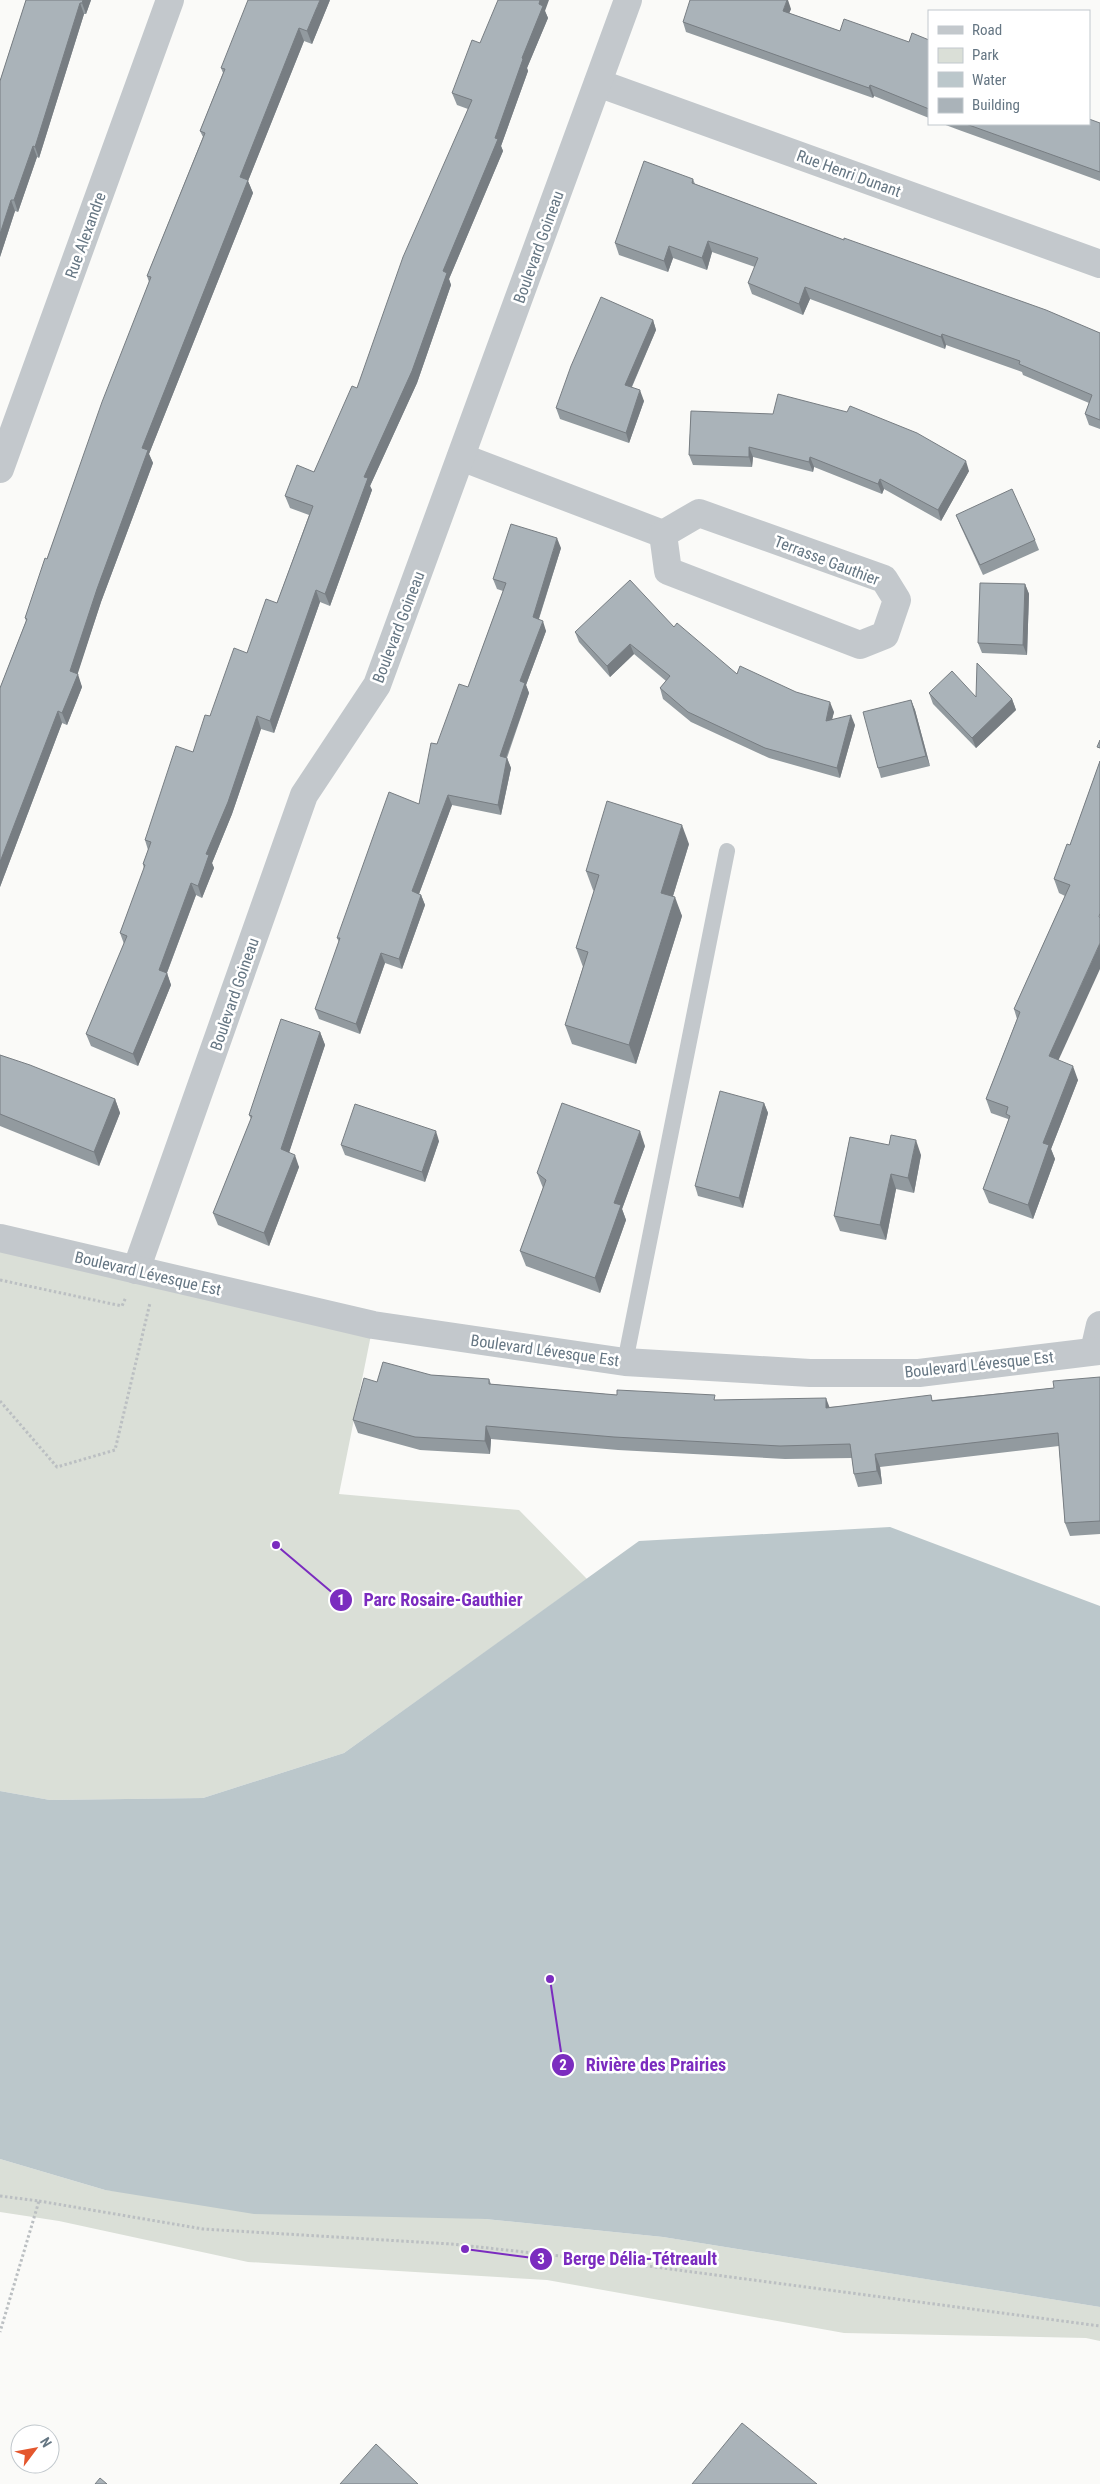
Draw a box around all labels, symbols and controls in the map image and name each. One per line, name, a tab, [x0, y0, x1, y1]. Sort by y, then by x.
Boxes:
legend	[928, 10, 1090, 125]
text: Road	[972, 21, 1002, 39]
text: Park	[972, 46, 999, 64]
text: Water	[972, 71, 1007, 89]
text: Building	[972, 96, 1020, 114]
street label: Rue Henri Dunant	[794, 146, 904, 201]
street label: Boulevard Goineau	[509, 188, 568, 306]
street label: Rue Alexandre	[61, 189, 110, 281]
street label: Terrasse Gauthier	[771, 532, 882, 589]
street label: Boulevard Goineau	[368, 569, 428, 686]
street label: Boulevard Goineau	[206, 935, 263, 1053]
street label: Boulevard Lévesque Est	[73, 1247, 223, 1300]
street label: Boulevard Lévesque Est	[469, 1331, 621, 1370]
street label: Boulevard Lévesque Est	[904, 1347, 1055, 1382]
callout: Parc Rosaire-Gauthier	[328, 1584, 532, 1617]
text: Parc Rosaire-Gauthier	[363, 1589, 523, 1610]
text: 1	[337, 1591, 345, 1609]
callout: Rivière des Prairies	[550, 2048, 736, 2081]
text: Rivière des Prairies	[586, 2054, 726, 2075]
text: 2	[559, 2056, 567, 2074]
callout: Berge Délia-Tétreault	[528, 2242, 727, 2275]
text: Berge Délia-Tétreault	[563, 2248, 718, 2269]
text: 3	[537, 2250, 545, 2268]
north arrow	[10, 2424, 60, 2474]
text: N	[37, 2434, 55, 2450]

